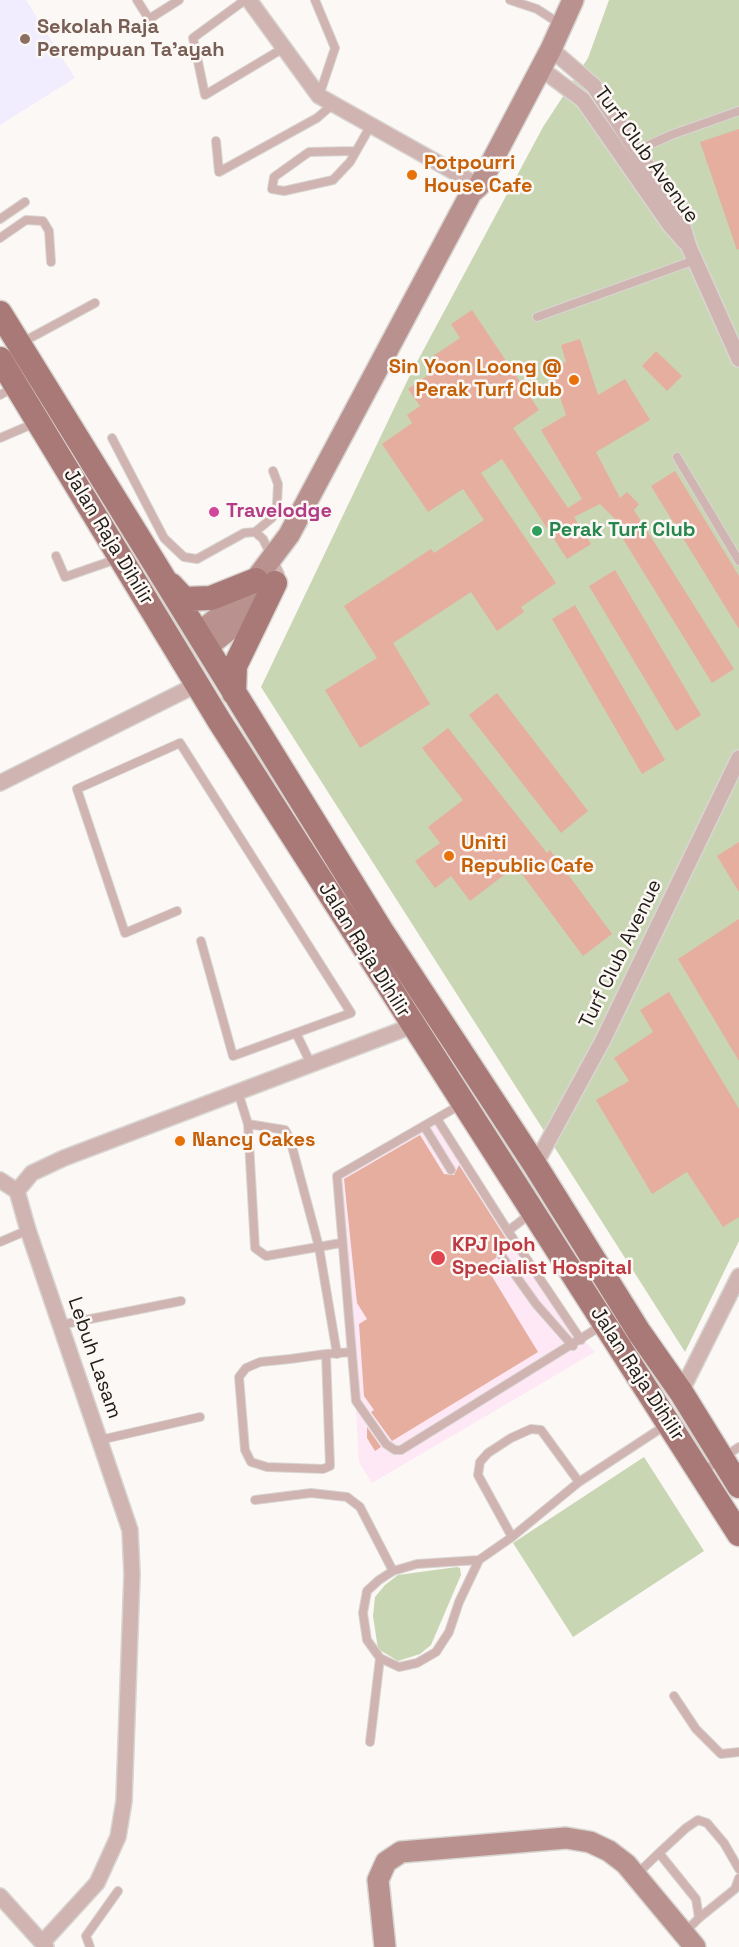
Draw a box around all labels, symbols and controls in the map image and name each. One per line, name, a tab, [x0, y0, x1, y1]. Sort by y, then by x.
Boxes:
place label: Sekolah Raja Perempuan Ta'ayah	[37, 16, 225, 63]
marker: Sekolah Raja Perempuan Ta'ayah	[18, 32, 32, 46]
street label: Turf Club Avenue	[589, 82, 703, 228]
place label: Potpourri House Cafe	[424, 152, 532, 199]
marker: Potpourri House Cafe	[405, 168, 419, 182]
place label: Sin Yoon Loong @ Perak Turf Club	[389, 356, 562, 403]
marker: Sin Yoon Loong @ Perak Turf Club	[567, 373, 581, 387]
street label: Jalan Raja Dihilir	[58, 464, 158, 610]
place label: Travelodge	[226, 500, 332, 524]
marker: Travelodge	[207, 505, 221, 519]
place label: Perak Turf Club	[549, 519, 696, 543]
marker: Perak Turf Club	[530, 524, 544, 538]
place label: Uniti Republic Cafe	[461, 832, 594, 879]
marker: Uniti Republic Cafe	[442, 849, 456, 863]
street label: Turf Club Avenue	[575, 876, 667, 1032]
street label: Jalan Raja Dihilir	[313, 878, 415, 1022]
place label: Nancy Cakes	[192, 1129, 316, 1153]
marker: Nancy Cakes	[173, 1134, 187, 1148]
place label: KPJ Ipoh Specialist Hospital	[452, 1234, 632, 1281]
marker: KPJ Ipoh Specialist Hospital	[429, 1249, 447, 1267]
street label: Lebuh Lasam	[62, 1294, 126, 1422]
street label: Jalan Raja Dihilir	[585, 1302, 689, 1446]

